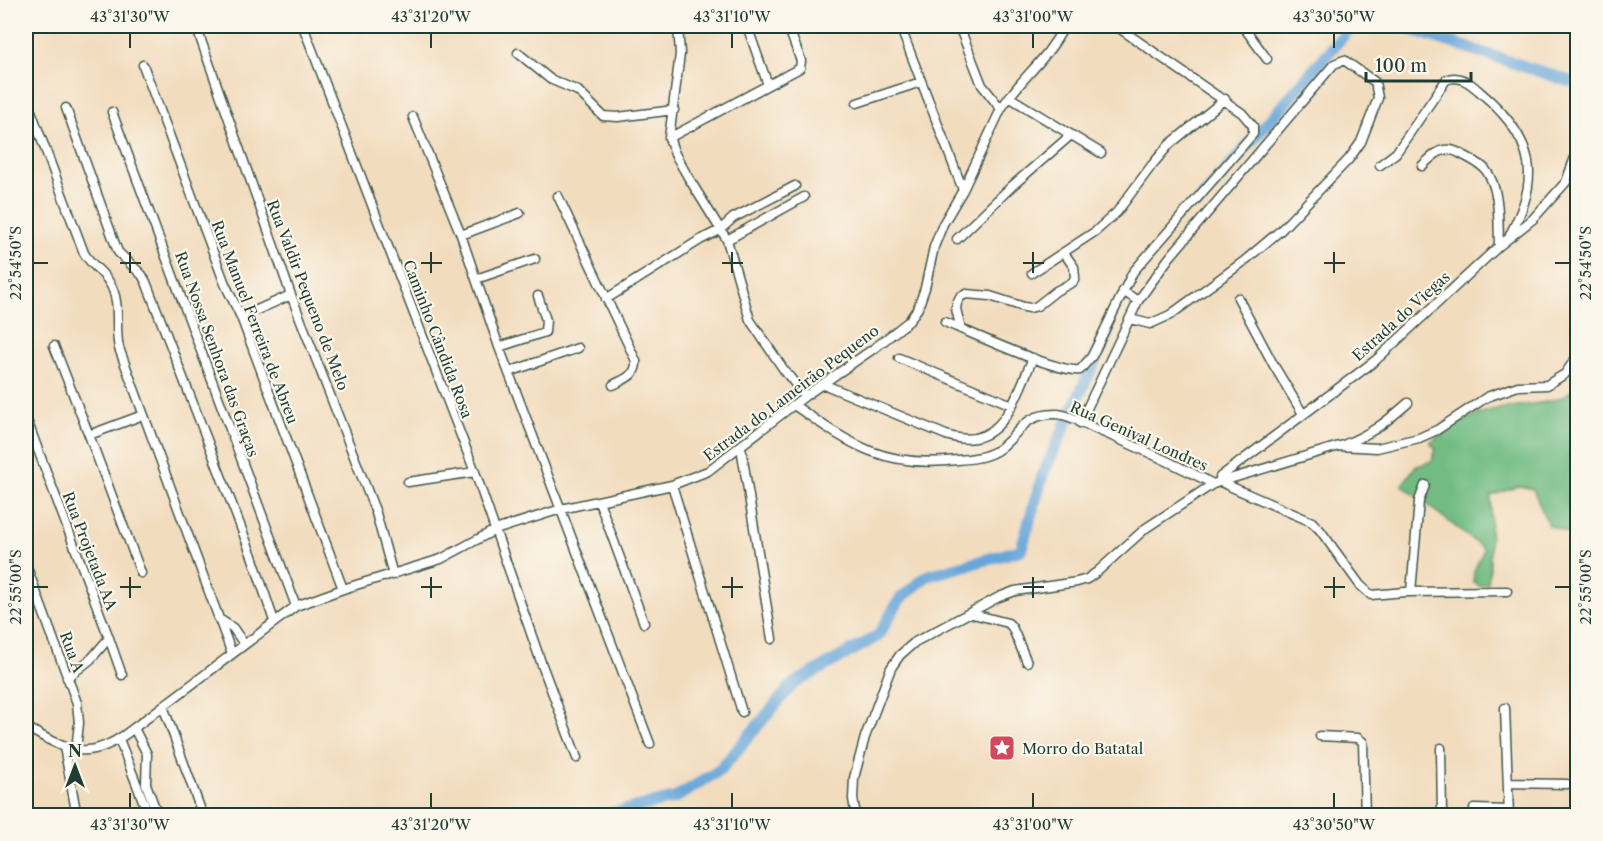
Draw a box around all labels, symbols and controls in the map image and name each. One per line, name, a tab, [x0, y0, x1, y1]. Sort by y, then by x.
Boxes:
text: 43°31'30"W	[90, 7, 170, 26]
text: 43°31'20"W	[391, 7, 471, 26]
text: 43°31'10"W	[693, 7, 771, 26]
text: 43°31'00"W	[993, 7, 1074, 26]
text: 43°30'50"W	[1293, 7, 1376, 26]
scale bar	[1366, 45, 1471, 83]
text: 100 m	[1375, 55, 1427, 77]
street label: Rua Valdir Pequeno de Melo	[263, 197, 353, 393]
street label: Rua Manuel Ferreira de Abreu	[207, 218, 303, 426]
text: 22°54'50"S	[6, 226, 25, 300]
text: 22°54'50"S	[1576, 226, 1595, 300]
street label: Rua Nossa Senhora das Graças	[171, 249, 263, 459]
street label: Caminho Cândida Rosa	[399, 257, 477, 421]
street label: Estrada do Viegas	[1348, 267, 1454, 365]
street label: Estrada do Lameirão Pequeno	[700, 321, 882, 465]
street label: Rua Genival Londres	[1067, 397, 1211, 475]
street label: Rua Projetada AA	[59, 489, 122, 614]
text: 22°55'00"S	[6, 549, 25, 625]
text: 22°55'00"S	[1576, 549, 1595, 625]
street label: Rua A	[56, 629, 88, 676]
place icon: Morro do Batatal	[987, 733, 1017, 763]
north arrow	[45, 736, 105, 796]
place label: Morro do Batatal	[1022, 739, 1144, 758]
text: N	[68, 741, 82, 761]
text: 43°31'30"W	[90, 815, 170, 834]
text: 43°31'20"W	[391, 815, 471, 834]
text: 43°31'10"W	[693, 815, 771, 834]
text: 43°31'00"W	[993, 815, 1074, 834]
text: 43°30'50"W	[1293, 815, 1376, 834]

